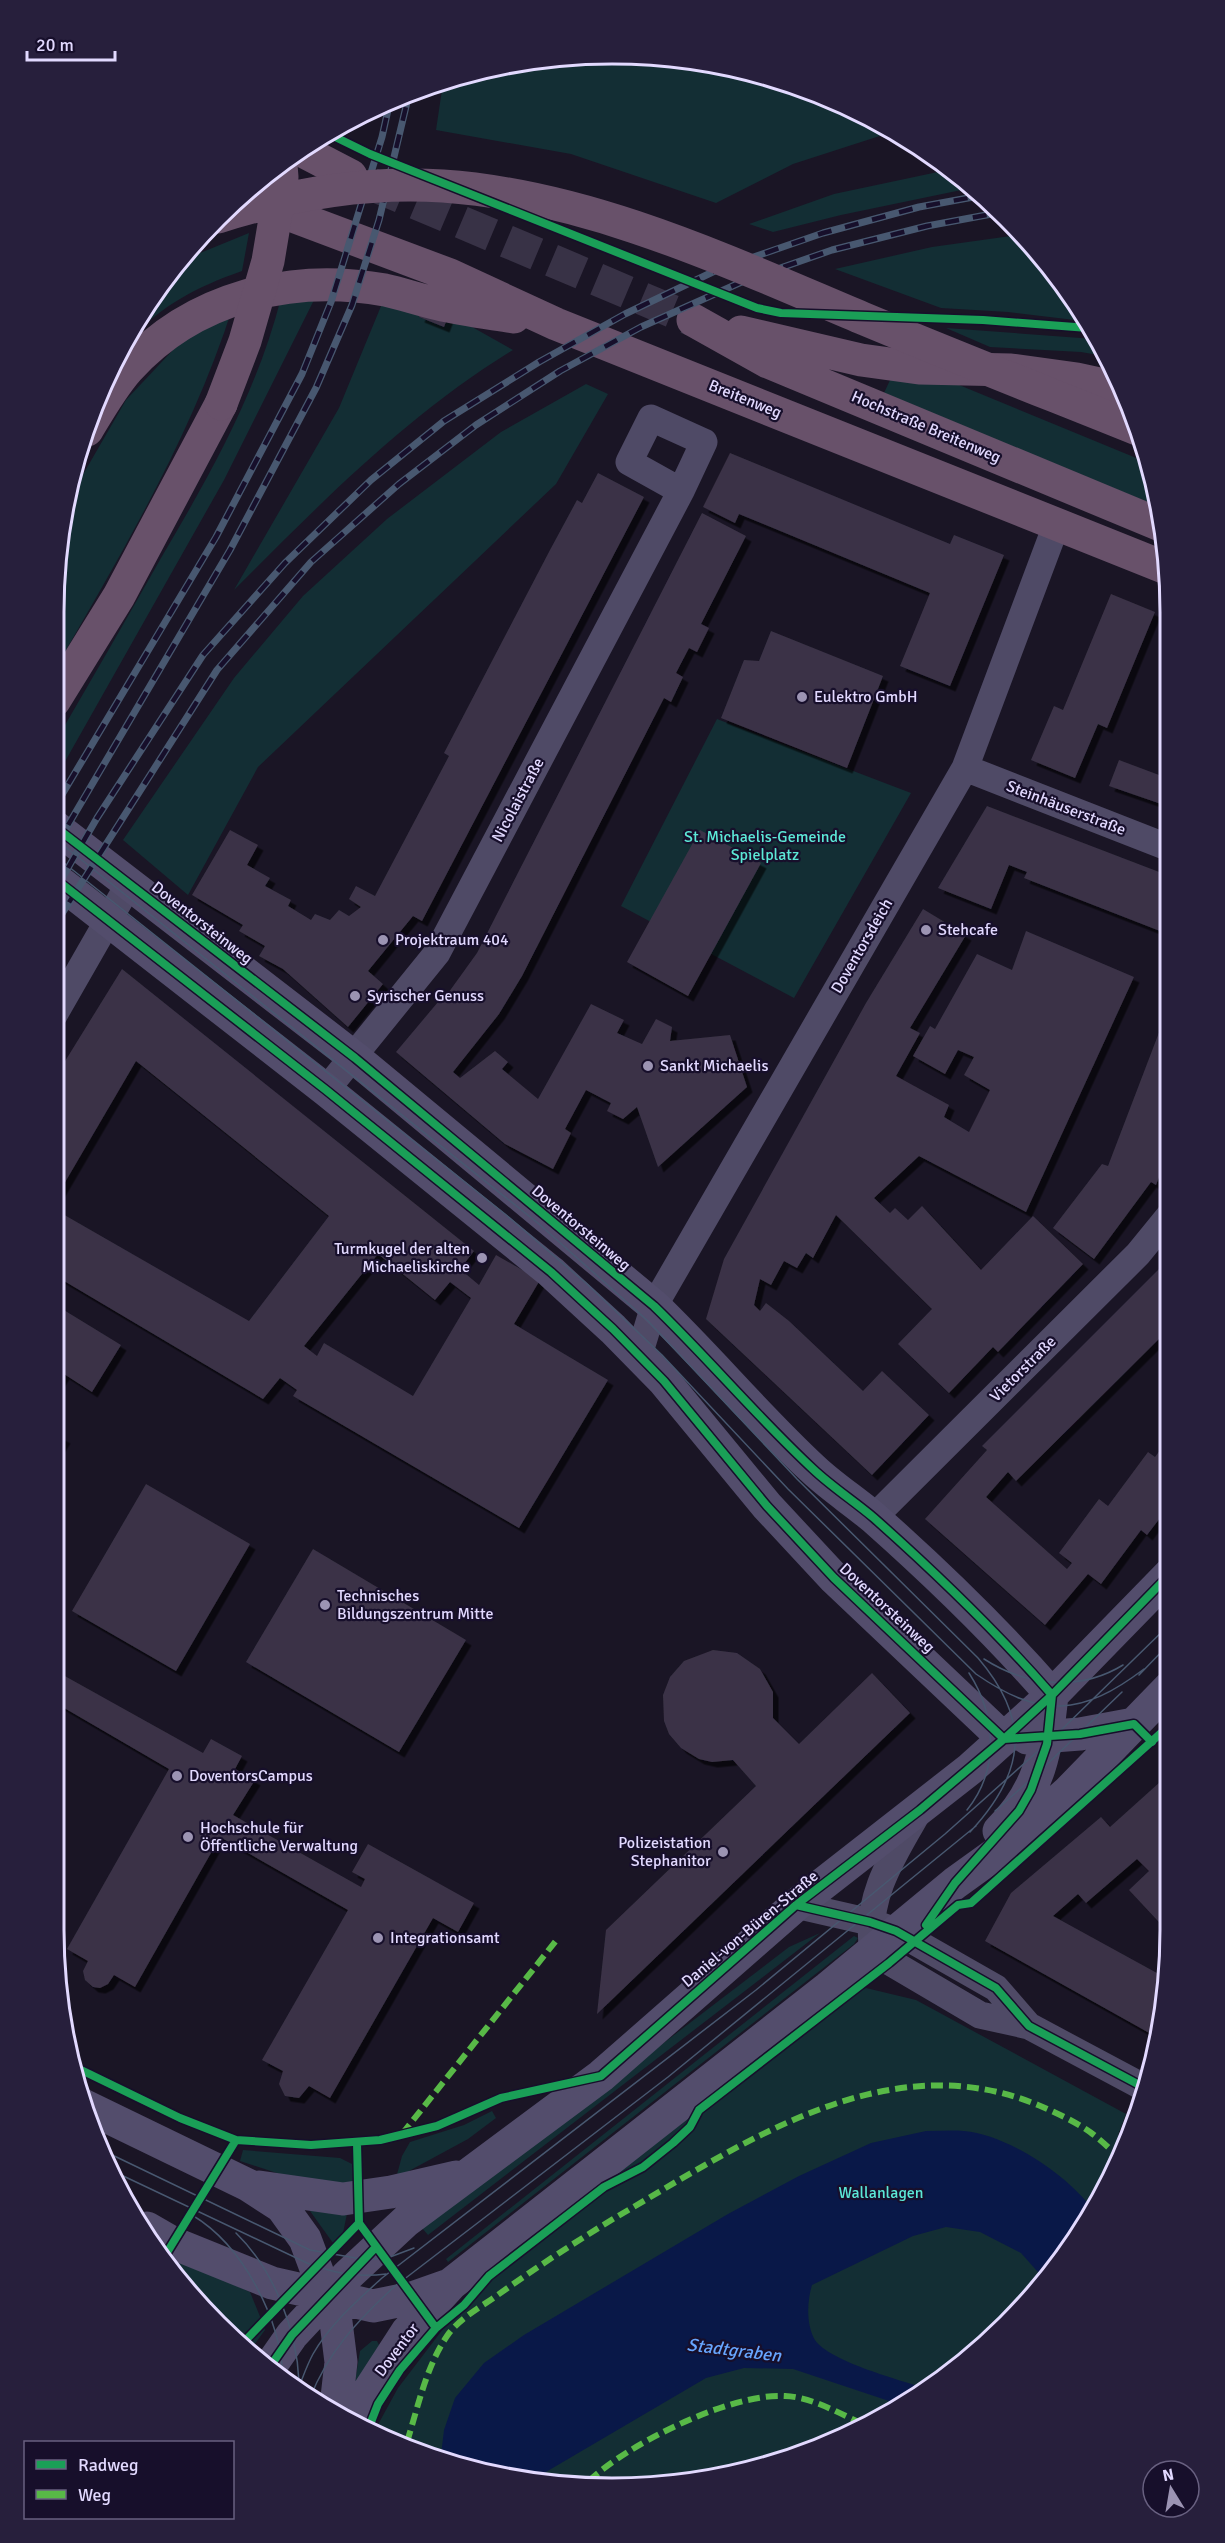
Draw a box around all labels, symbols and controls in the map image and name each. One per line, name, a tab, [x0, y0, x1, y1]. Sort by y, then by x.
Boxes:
scale bar	[27, 24, 116, 62]
text: 20 m	[36, 34, 74, 56]
street label: Breitenweg	[706, 375, 784, 423]
street label: Hochstraße Breitenweg	[848, 386, 1004, 468]
place label: Eulektro GmbH	[814, 687, 917, 707]
marker: Eulektro GmbH	[795, 690, 809, 704]
street label: Nicolaistraße	[487, 754, 549, 846]
street label: Steinhäuserstraße	[1003, 776, 1129, 840]
park label: St. Michaelis-Gemeinde Spielplatz	[684, 827, 846, 865]
street label: Doventorsteinweg	[147, 877, 257, 969]
street label: Doventorsdeich	[827, 895, 897, 997]
place label: Stehcafe	[938, 920, 998, 940]
marker: Stehcafe	[919, 923, 933, 937]
place label: Projektraum 404	[395, 930, 509, 950]
marker: Projektraum 404	[376, 933, 390, 947]
place label: Syrischer Genuss	[367, 986, 484, 1006]
marker: Syrischer Genuss	[348, 989, 362, 1003]
place label: Sankt Michaelis	[660, 1056, 768, 1076]
marker: Sankt Michaelis	[641, 1059, 655, 1073]
street label: Doventorsteinweg	[527, 1181, 635, 1275]
place label: Turmkugel der alten Michaeliskirche	[334, 1239, 470, 1277]
marker: Turmkugel der alten Michaeliskirche	[475, 1251, 489, 1265]
street label: Vietorstraße	[986, 1332, 1060, 1406]
street label: Doventorsteinweg	[835, 1559, 939, 1657]
place label: Technisches Bildungszentrum Mitte	[337, 1586, 493, 1624]
marker: Technisches Bildungszentrum Mitte	[318, 1598, 332, 1612]
place label: DoventorsCampus	[189, 1766, 313, 1786]
marker: DoventorsCampus	[170, 1769, 184, 1783]
place label: Hochschule für Öffentliche Verwaltung	[200, 1818, 358, 1856]
marker: Hochschule für Öffentliche Verwaltung	[181, 1830, 195, 1844]
place label: Polizeistation Stephanitor	[618, 1833, 711, 1871]
marker: Polizeistation Stephanitor	[716, 1845, 730, 1859]
street label: Daniel-von-Büren-Straße	[678, 1866, 822, 1992]
place label: Integrationsamt	[390, 1928, 500, 1948]
marker: Integrationsamt	[371, 1931, 385, 1945]
park label: Wallanlagen	[838, 2183, 924, 2203]
street label: Doventor	[370, 2319, 424, 2381]
water label: Stadtgraben	[686, 2333, 783, 2367]
legend	[24, 2441, 234, 2519]
text: Radweg	[78, 2454, 139, 2476]
north arrow	[1141, 2459, 1201, 2519]
text: N	[1161, 2464, 1176, 2486]
text: Weg	[78, 2484, 111, 2506]

